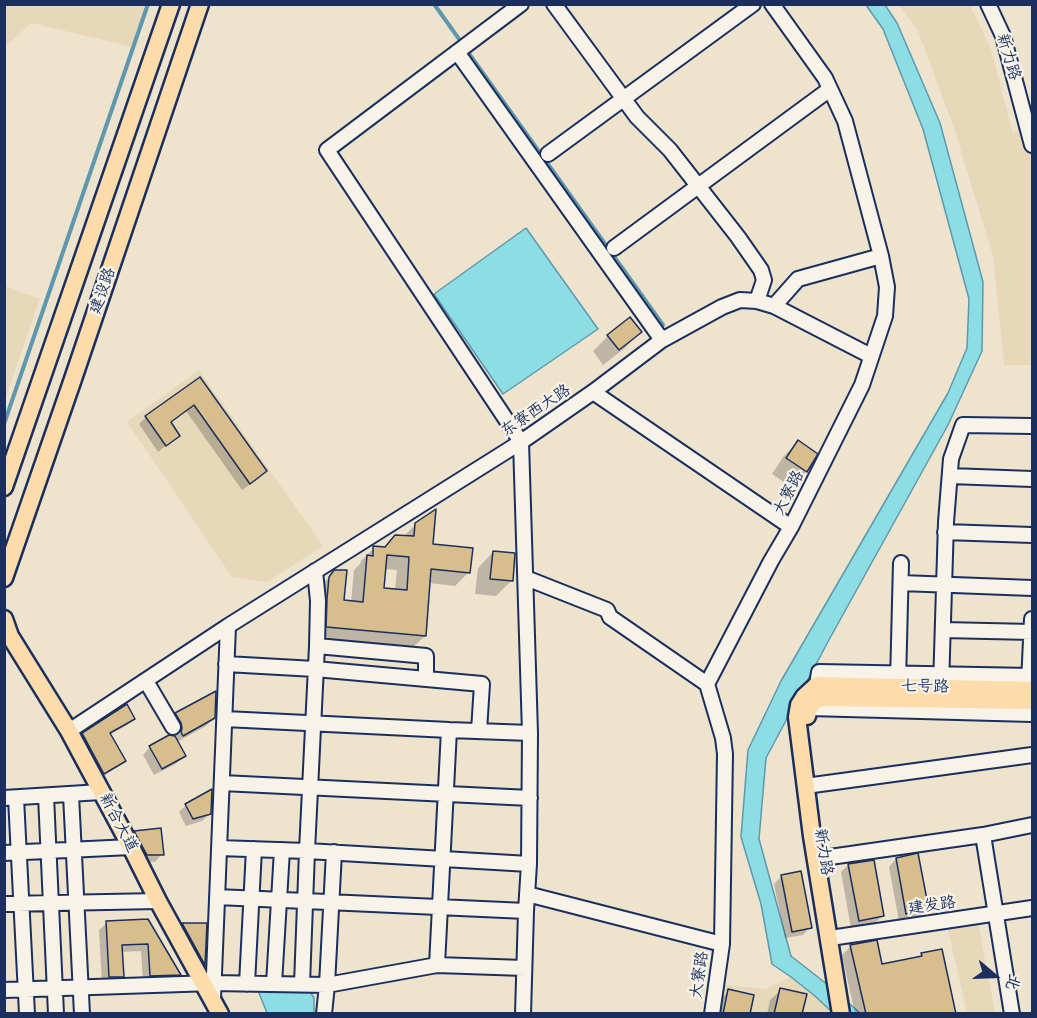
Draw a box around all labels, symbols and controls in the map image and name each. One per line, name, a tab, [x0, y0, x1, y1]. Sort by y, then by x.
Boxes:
street label: 新力路	[992, 31, 1024, 83]
street label: 建设路	[86, 265, 120, 317]
street label: 东寮西大路	[497, 381, 575, 441]
street label: 大寮路	[770, 467, 808, 519]
street label: 七号路	[901, 677, 949, 697]
street label: 新合大道	[95, 790, 141, 856]
street label: 新力路	[810, 827, 836, 877]
street label: 建发路	[907, 893, 957, 919]
north arrow	[965, 946, 1025, 1006]
street label: 大寮路	[687, 950, 713, 1000]
text: 北	[1001, 971, 1024, 993]

